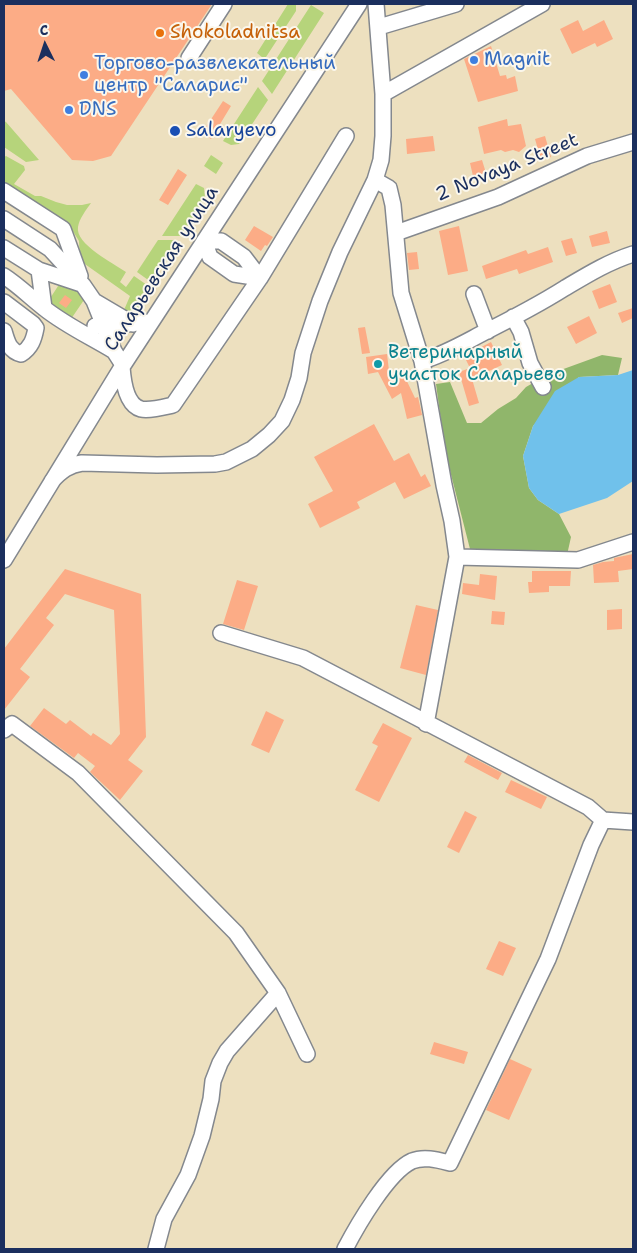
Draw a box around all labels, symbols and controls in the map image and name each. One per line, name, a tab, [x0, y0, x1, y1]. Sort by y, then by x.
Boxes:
north arrow	[20, 20, 70, 70]
text: С	[39, 21, 49, 39]
place label: Shokoladnitsa	[170, 22, 300, 44]
marker: Shokoladnitsa	[154, 27, 166, 39]
place label: Magnit	[484, 49, 550, 71]
place label: Торгово-развлекательный центр "Саларис"	[94, 53, 336, 97]
marker: Magnit	[468, 54, 480, 66]
marker: Торгово-развлекательный центр "Саларис"	[78, 69, 90, 81]
place label: DNS	[79, 99, 116, 121]
marker: DNS	[63, 104, 75, 116]
place label: Salaryevo	[186, 120, 276, 142]
marker: Salaryevo	[168, 124, 182, 138]
street label: 2 Novaya Street	[432, 129, 582, 207]
street label: Саларьевская улица	[100, 182, 224, 356]
place label: Ветеринарный участок Саларьево	[388, 342, 565, 386]
marker: Ветеринарный участок Саларьево	[372, 358, 384, 370]

